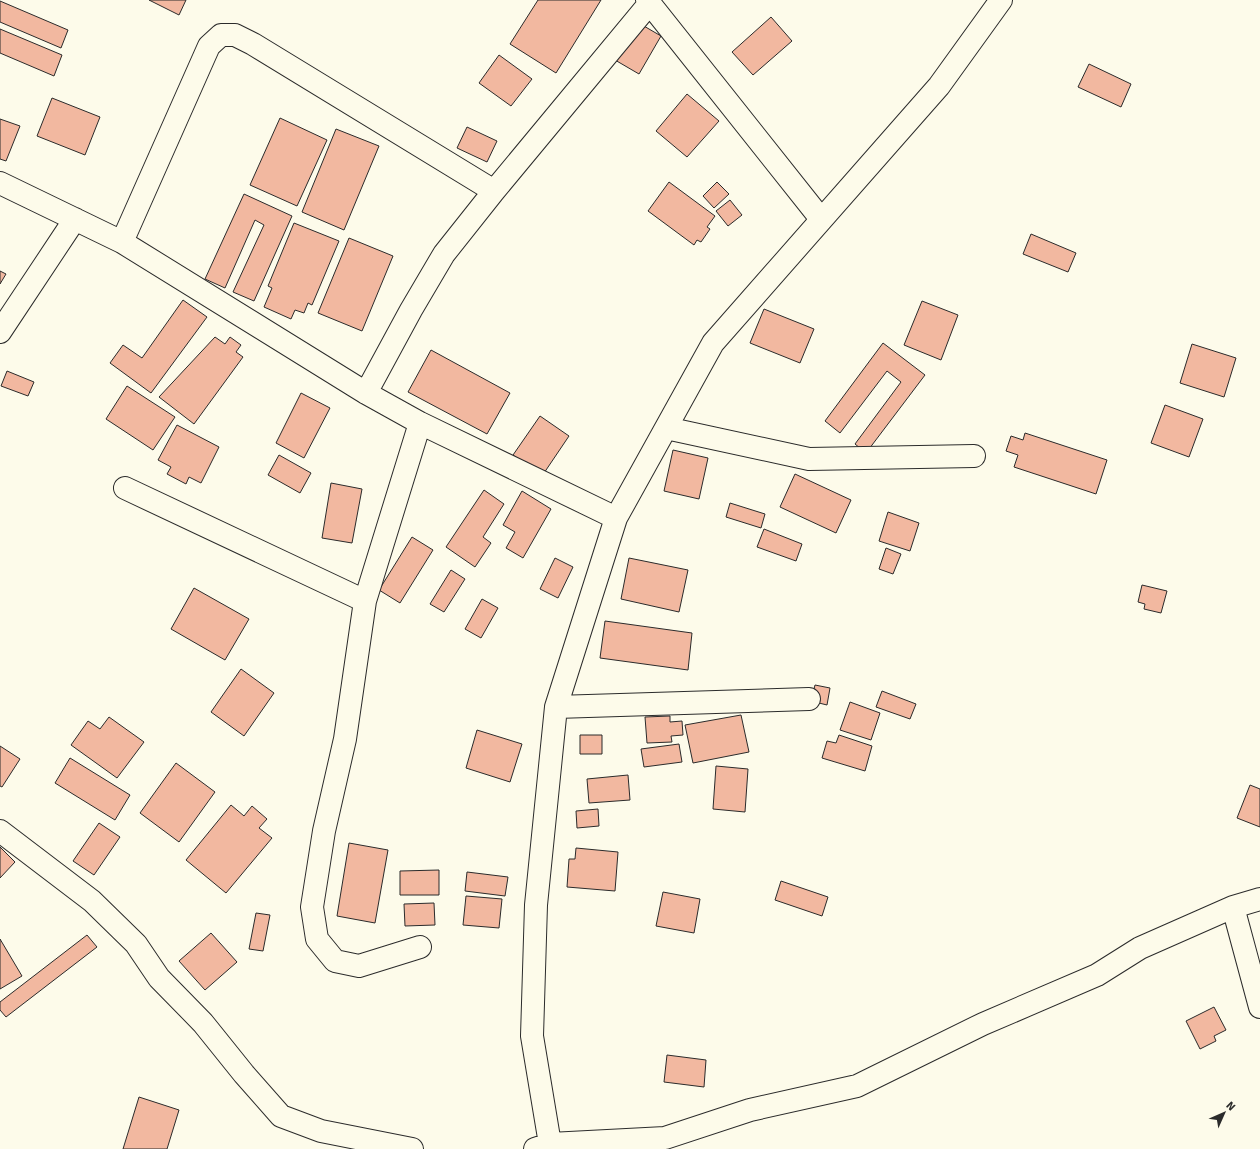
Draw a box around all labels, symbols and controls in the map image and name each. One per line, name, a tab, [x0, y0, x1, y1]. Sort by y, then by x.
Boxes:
north arrow	[1204, 1093, 1244, 1133]
text: N	[1223, 1099, 1238, 1114]

